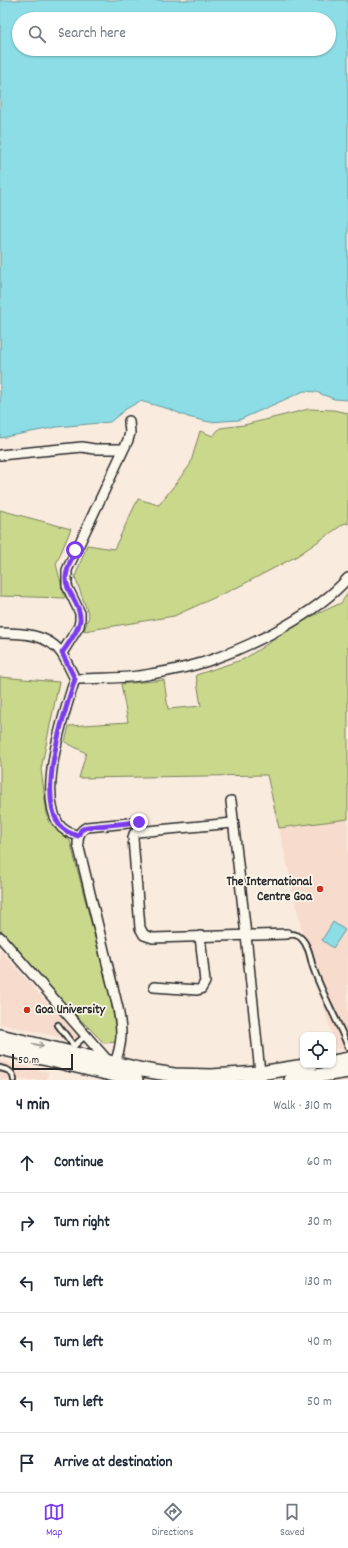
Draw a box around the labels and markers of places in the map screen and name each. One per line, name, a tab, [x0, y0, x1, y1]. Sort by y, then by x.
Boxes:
place label: The International Centre Goa	[227, 873, 313, 907]
marker: The International Centre Goa	[315, 884, 325, 894]
place label: Goa University	[35, 1001, 106, 1020]
marker: Goa University	[22, 1005, 32, 1015]

